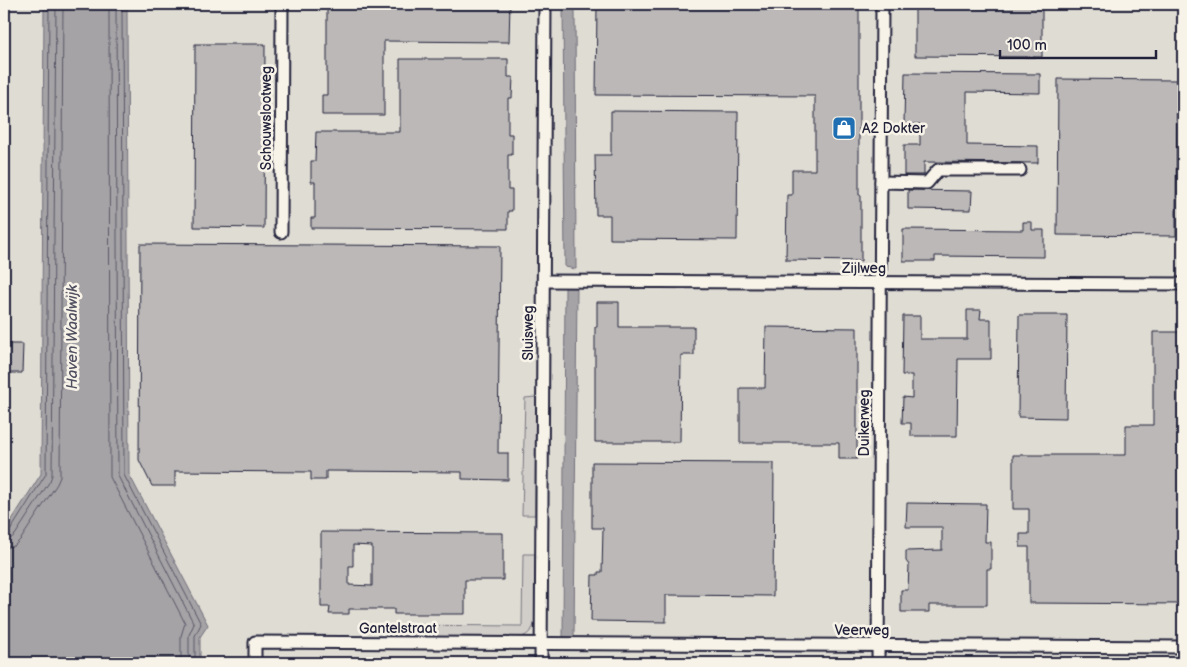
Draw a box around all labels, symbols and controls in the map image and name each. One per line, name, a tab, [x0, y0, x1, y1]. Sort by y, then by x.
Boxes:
scale bar	[1000, 28, 1156, 60]
text: 100 m	[1007, 36, 1047, 55]
street label: Schouwslootweg	[258, 66, 275, 170]
shop icon: A2 Dokter	[831, 115, 857, 141]
place label: A2 Dokter	[862, 120, 926, 137]
street label: Zijlweg	[841, 260, 886, 277]
water label: Haven Waalwijk	[63, 284, 82, 389]
street label: Sluisweg	[520, 305, 537, 361]
street label: Duikerweg	[856, 390, 873, 456]
street label: Gantelstraat	[359, 620, 438, 637]
street label: Veerweg	[835, 622, 889, 639]

